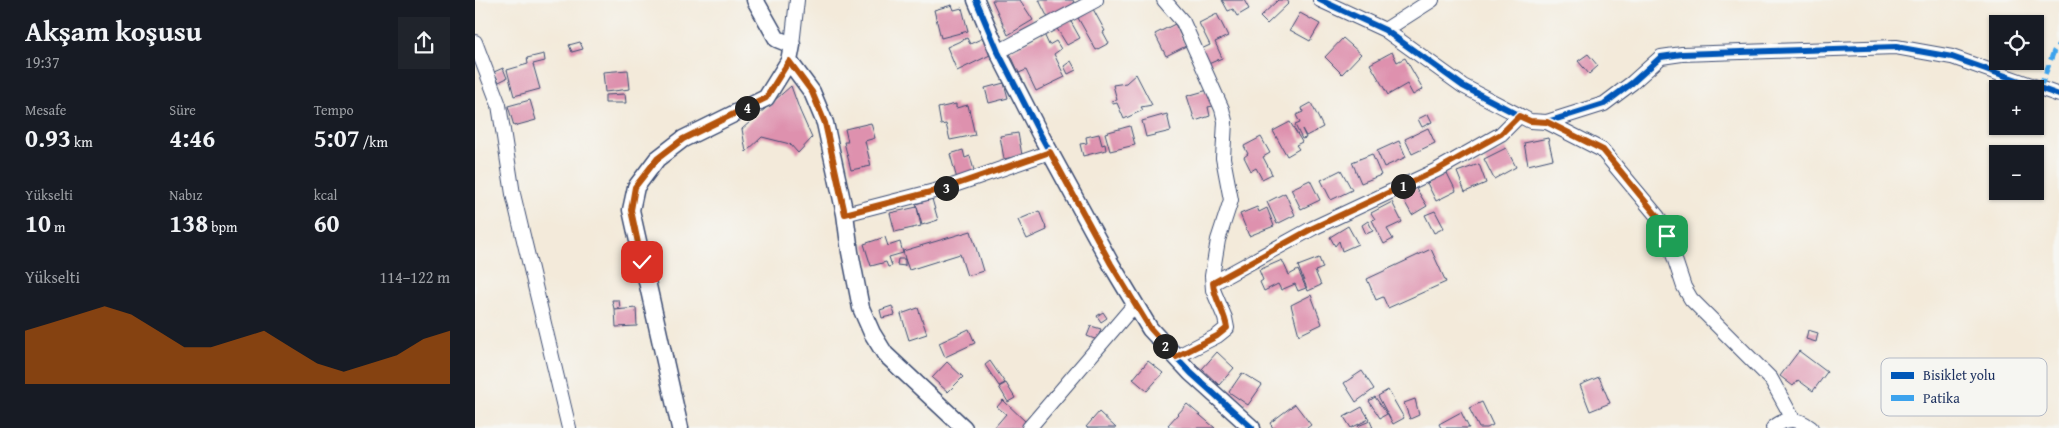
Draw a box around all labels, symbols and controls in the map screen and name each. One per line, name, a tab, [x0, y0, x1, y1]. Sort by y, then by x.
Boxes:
text: Akşam koşusu	[25, 10, 202, 51]
map controls	[1989, 15, 2044, 200]
button: locate	[1989, 15, 2044, 70]
button: share	[398, 17, 450, 69]
text: 19:37	[25, 50, 60, 74]
button: +	[1989, 80, 2044, 135]
pin: 4	[735, 96, 759, 120]
text: 4	[744, 98, 751, 118]
text: Mesafe	[25, 100, 66, 120]
text: Süre	[169, 100, 196, 120]
text: Tempo	[314, 100, 354, 120]
text: 0.93	[25, 120, 71, 156]
text: 4:46	[169, 120, 215, 156]
text: 5:07	[314, 120, 360, 156]
text: km	[71, 132, 93, 152]
text: /km	[360, 132, 388, 152]
button: −	[1989, 145, 2044, 200]
pin: 1	[1391, 174, 1415, 198]
pin: 3	[933, 176, 959, 200]
text: 1	[1400, 176, 1407, 196]
text: 3	[943, 178, 950, 198]
text: Yükselti	[25, 185, 73, 205]
text: Nabız	[169, 185, 202, 205]
text: kcal	[314, 185, 338, 205]
text: 10	[25, 205, 51, 241]
text: 138	[169, 205, 208, 241]
text: 60	[314, 205, 340, 241]
pin	[1646, 215, 1688, 257]
text: m	[51, 217, 65, 237]
text: bpm	[208, 217, 238, 237]
icon: arrive	[1653, 222, 1681, 250]
pin	[621, 241, 663, 283]
icon: check	[628, 248, 656, 276]
text: Yükselti	[25, 265, 80, 289]
text: 114–122 m	[380, 265, 450, 289]
pin: 2	[1153, 334, 1177, 358]
text: 2	[1162, 336, 1169, 356]
legend	[1881, 358, 2047, 416]
text: Bisiklet yolu	[1923, 365, 1996, 385]
text: Patika	[1923, 388, 1960, 408]

